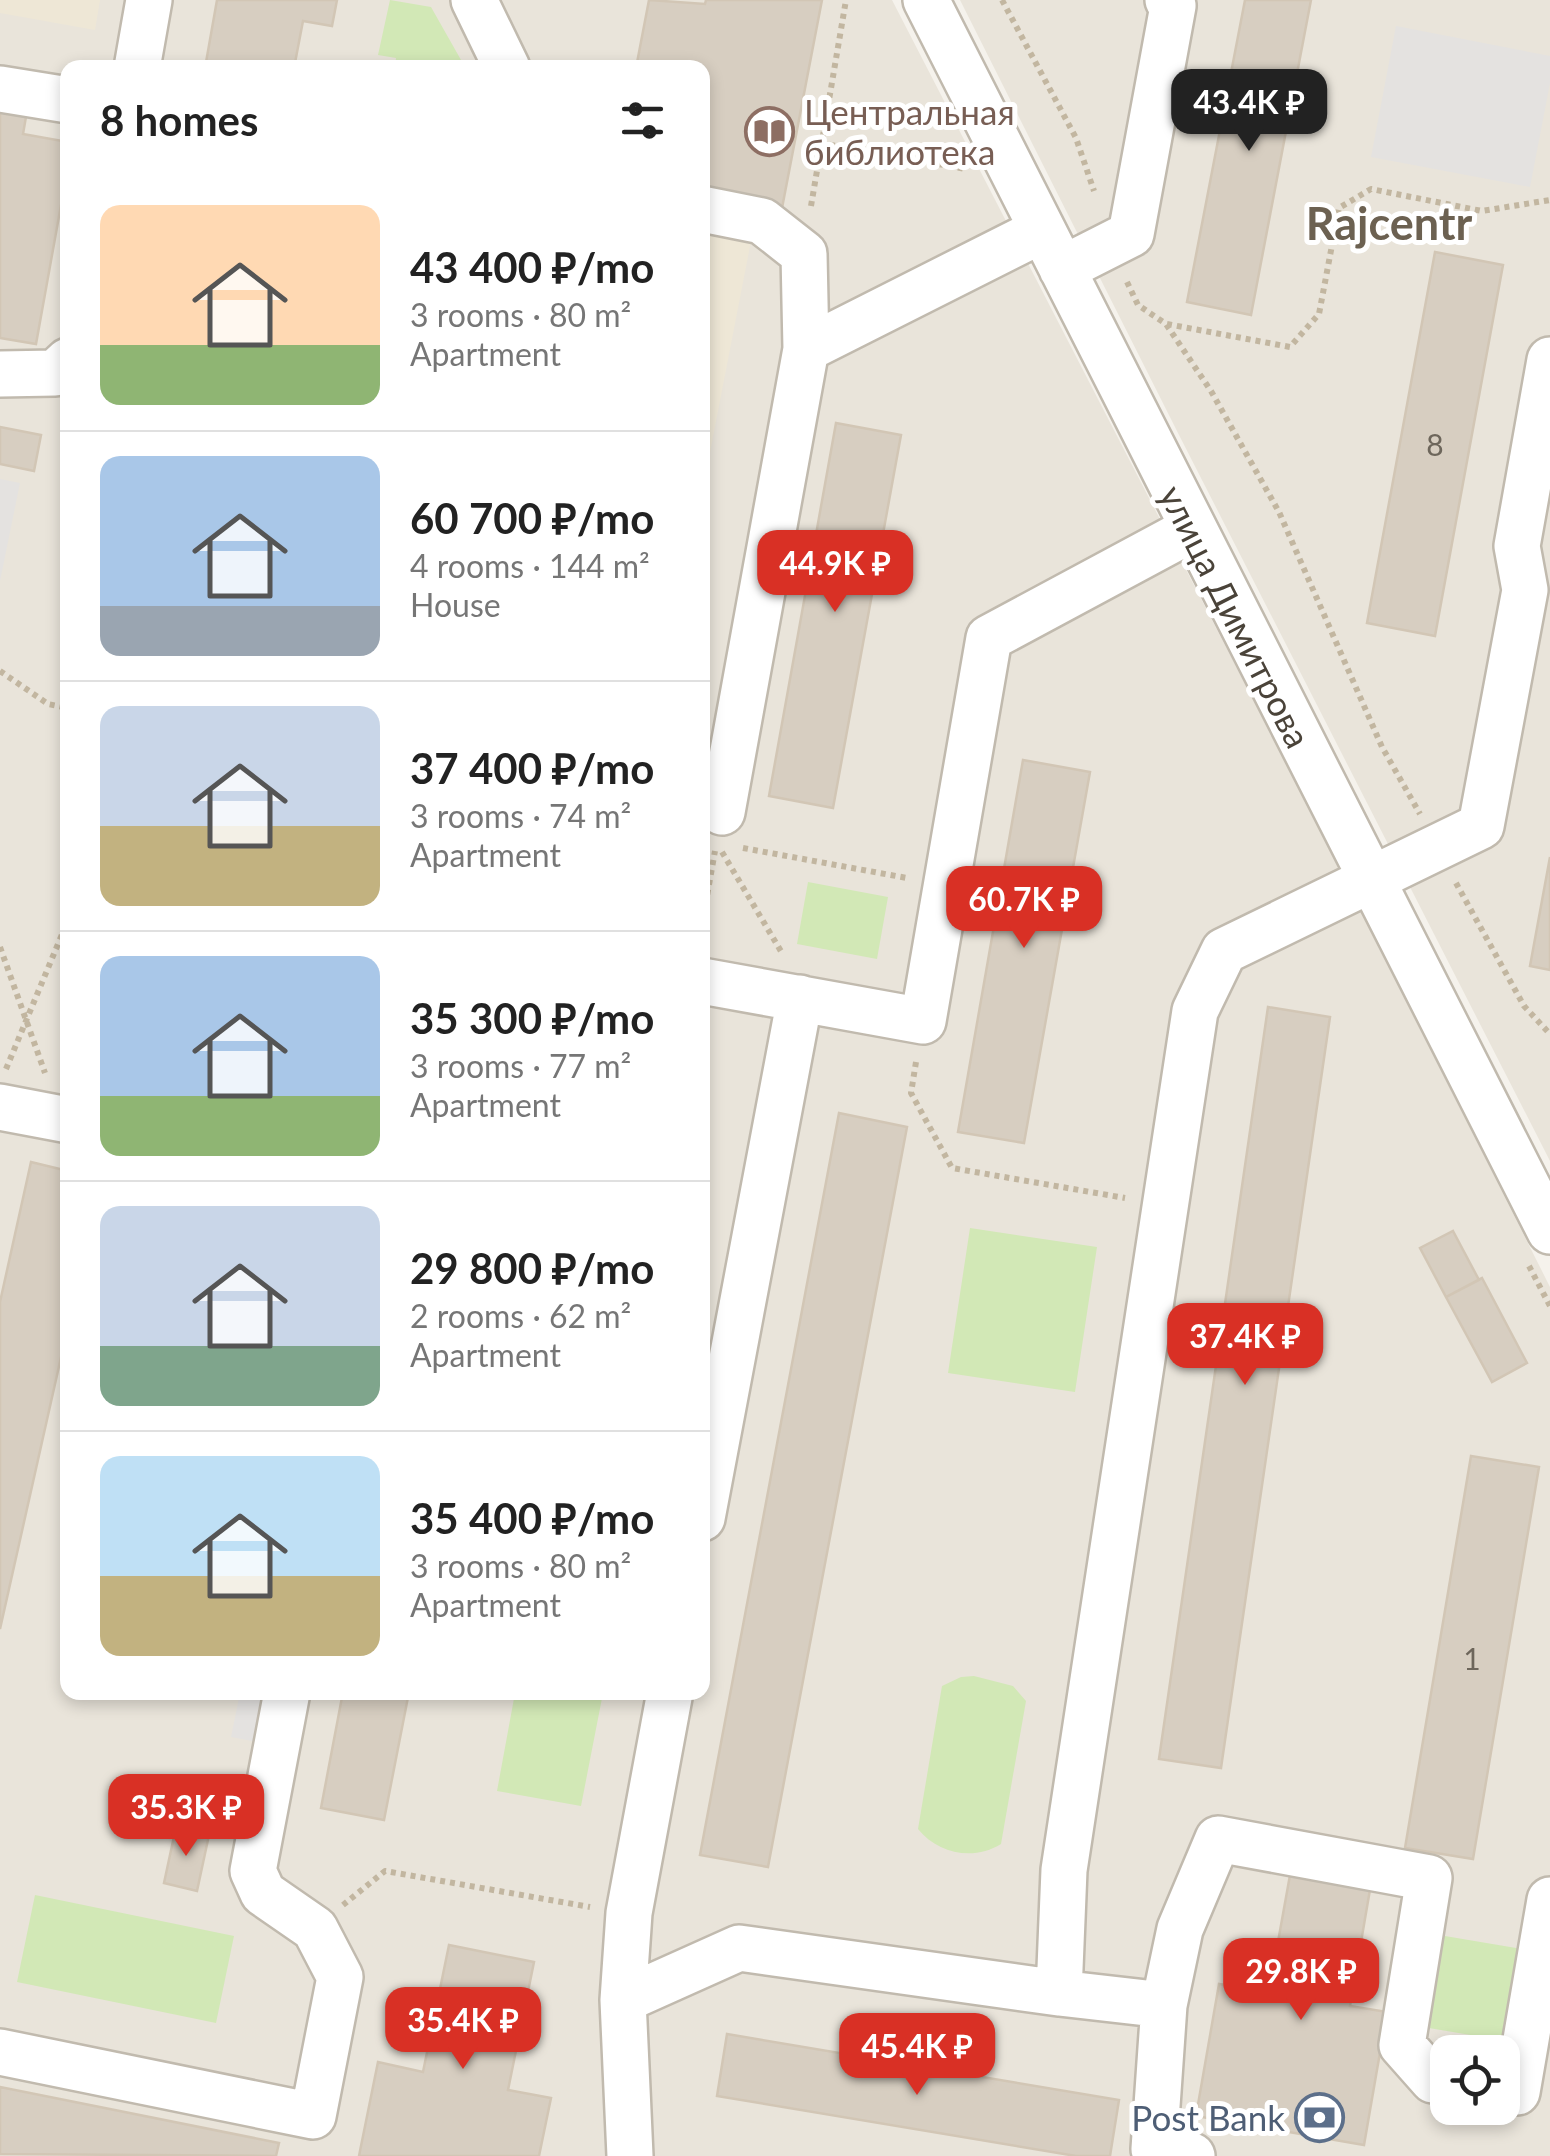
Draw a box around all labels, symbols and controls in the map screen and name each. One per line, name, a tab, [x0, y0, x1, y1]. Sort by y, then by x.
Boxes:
pin: 43.4K ₽	[1157, 69, 1341, 154]
text: 43.4K ₽	[1193, 82, 1305, 121]
place label: Центральная библиотека	[804, 90, 1015, 172]
icon: filters	[615, 93, 670, 148]
text: 8 homes	[100, 95, 258, 145]
library icon: Центральная библиотека	[743, 105, 795, 157]
district label: Rajcentr	[1306, 196, 1473, 250]
text: 43 400 ₽/mo	[410, 242, 654, 292]
icon: home	[180, 245, 300, 365]
text: 3 rooms · 80 m²	[410, 295, 631, 334]
text: Apartment	[410, 334, 561, 373]
house number: 8	[1426, 426, 1444, 462]
street label: улица Димитрова	[1152, 478, 1320, 754]
text: 60 700 ₽/mo	[410, 493, 654, 543]
icon: home	[180, 496, 300, 616]
pin: 44.9K ₽	[743, 530, 927, 615]
text: 44.9K ₽	[779, 543, 891, 582]
text: 4 rooms · 144 m²	[410, 546, 650, 585]
text: House	[410, 585, 501, 624]
text: 37 400 ₽/mo	[410, 743, 654, 793]
icon: home	[180, 746, 300, 866]
text: 3 rooms · 74 m²	[410, 796, 631, 835]
text: Apartment	[410, 835, 561, 874]
pin: 60.7K ₽	[932, 866, 1116, 951]
text: 60.7K ₽	[968, 879, 1080, 918]
text: 35 300 ₽/mo	[410, 993, 654, 1043]
icon: home	[180, 996, 300, 1116]
text: 3 rooms · 77 m²	[410, 1046, 631, 1085]
text: Apartment	[410, 1085, 561, 1124]
text: 29 800 ₽/mo	[410, 1243, 654, 1293]
icon: home	[180, 1246, 300, 1366]
text: 2 rooms · 62 m²	[410, 1296, 631, 1335]
pin: 37.4K ₽	[1153, 1303, 1337, 1388]
text: 37.4K ₽	[1189, 1316, 1301, 1355]
text: Apartment	[410, 1335, 561, 1374]
text: 35 400 ₽/mo	[410, 1493, 654, 1543]
icon: home	[180, 1496, 300, 1616]
text: 3 rooms · 80 m²	[410, 1546, 631, 1585]
text: Apartment	[410, 1585, 561, 1624]
house number: 1	[1463, 1640, 1481, 1676]
pin: 35.3K ₽	[94, 1774, 278, 1859]
text: 35.3K ₽	[130, 1787, 242, 1826]
pin: 29.8K ₽	[1209, 1938, 1393, 2023]
text: 29.8K ₽	[1245, 1951, 1357, 1990]
pin: 35.4K ₽	[371, 1987, 555, 2072]
text: 35.4K ₽	[407, 2000, 519, 2039]
pin: 45.4K ₽	[825, 2013, 1009, 2098]
text: 45.4K ₽	[861, 2026, 973, 2065]
map controls	[1430, 2035, 1520, 2125]
button: locate	[1430, 2035, 1520, 2125]
bank icon: Post Bank	[1294, 2091, 1346, 2143]
place label: Post Bank	[1131, 2096, 1285, 2138]

